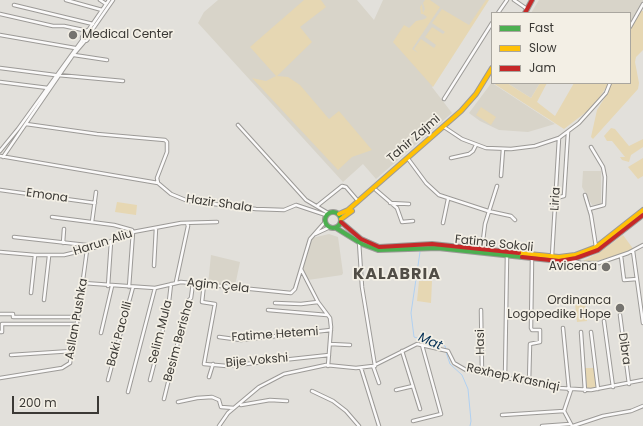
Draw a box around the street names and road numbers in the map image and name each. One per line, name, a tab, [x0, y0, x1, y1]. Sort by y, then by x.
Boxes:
street label: Tahir Zajmi	[384, 112, 444, 166]
street label: Emona	[25, 186, 69, 206]
street label: Liria	[548, 187, 564, 211]
street label: Hazir Shala	[185, 192, 253, 216]
street label: Harun Aliu	[72, 227, 134, 259]
street label: Fatime Sokoli	[454, 233, 534, 255]
street label: Agim Çela	[186, 276, 250, 296]
street label: Asllan Pushka	[63, 277, 91, 361]
street label: Selim Mula	[146, 299, 176, 365]
street label: Besim Berisha	[161, 299, 197, 383]
street label: Baki Pacolli	[104, 300, 136, 368]
street label: Fatime Hetemi	[231, 325, 319, 345]
street label: Hasi	[474, 329, 488, 355]
street label: Dibra	[615, 332, 633, 366]
street label: Bije Vokshi	[225, 351, 289, 371]
street label: Rexhep Krasniqi	[465, 361, 561, 395]

